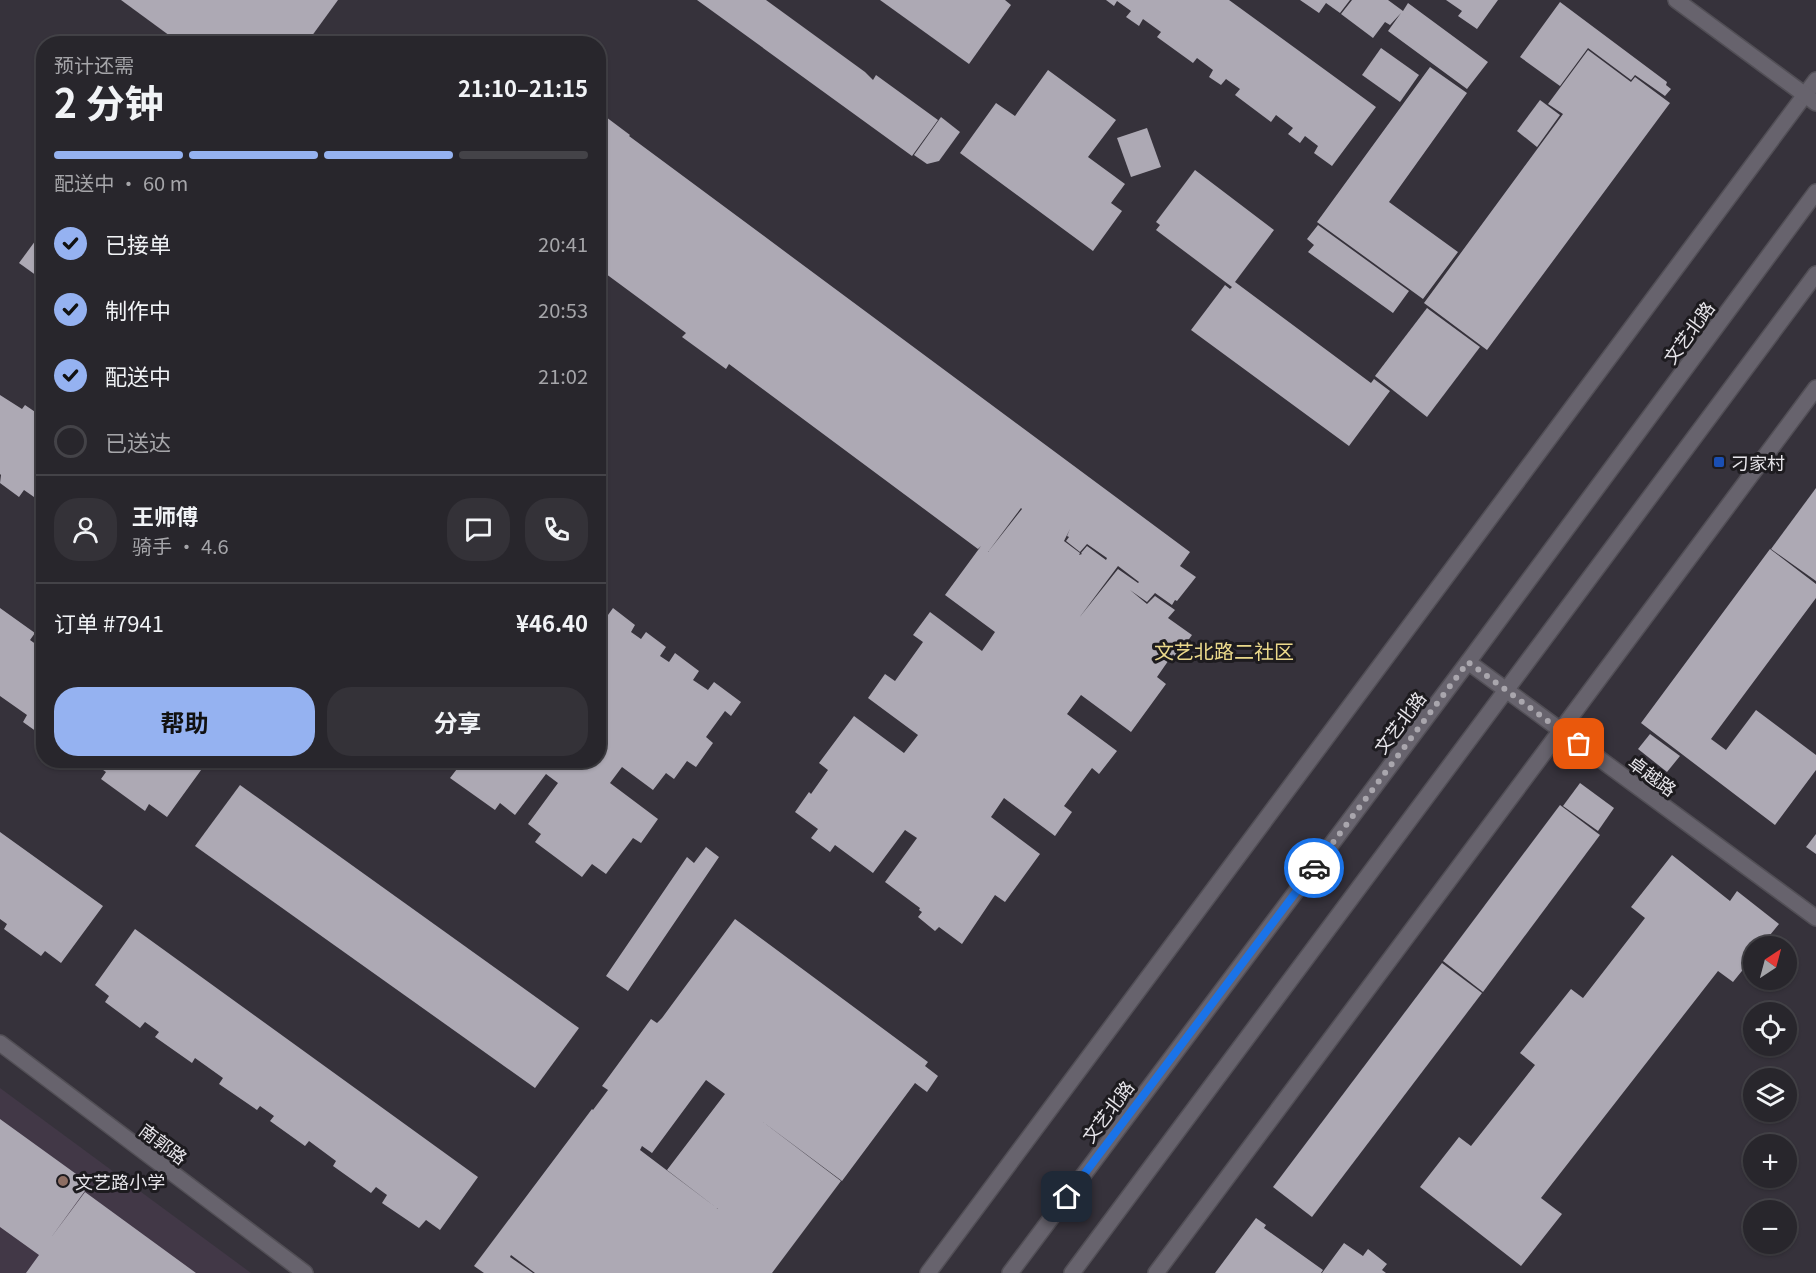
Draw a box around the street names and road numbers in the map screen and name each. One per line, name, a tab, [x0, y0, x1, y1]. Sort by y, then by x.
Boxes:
street label: 文艺北路	[1656, 295, 1720, 369]
street label: 文艺北路	[1367, 685, 1431, 759]
street label: 卓越路	[1624, 749, 1682, 801]
street label: 文艺北路	[1075, 1074, 1139, 1148]
street label: 南郭路	[135, 1116, 193, 1170]

